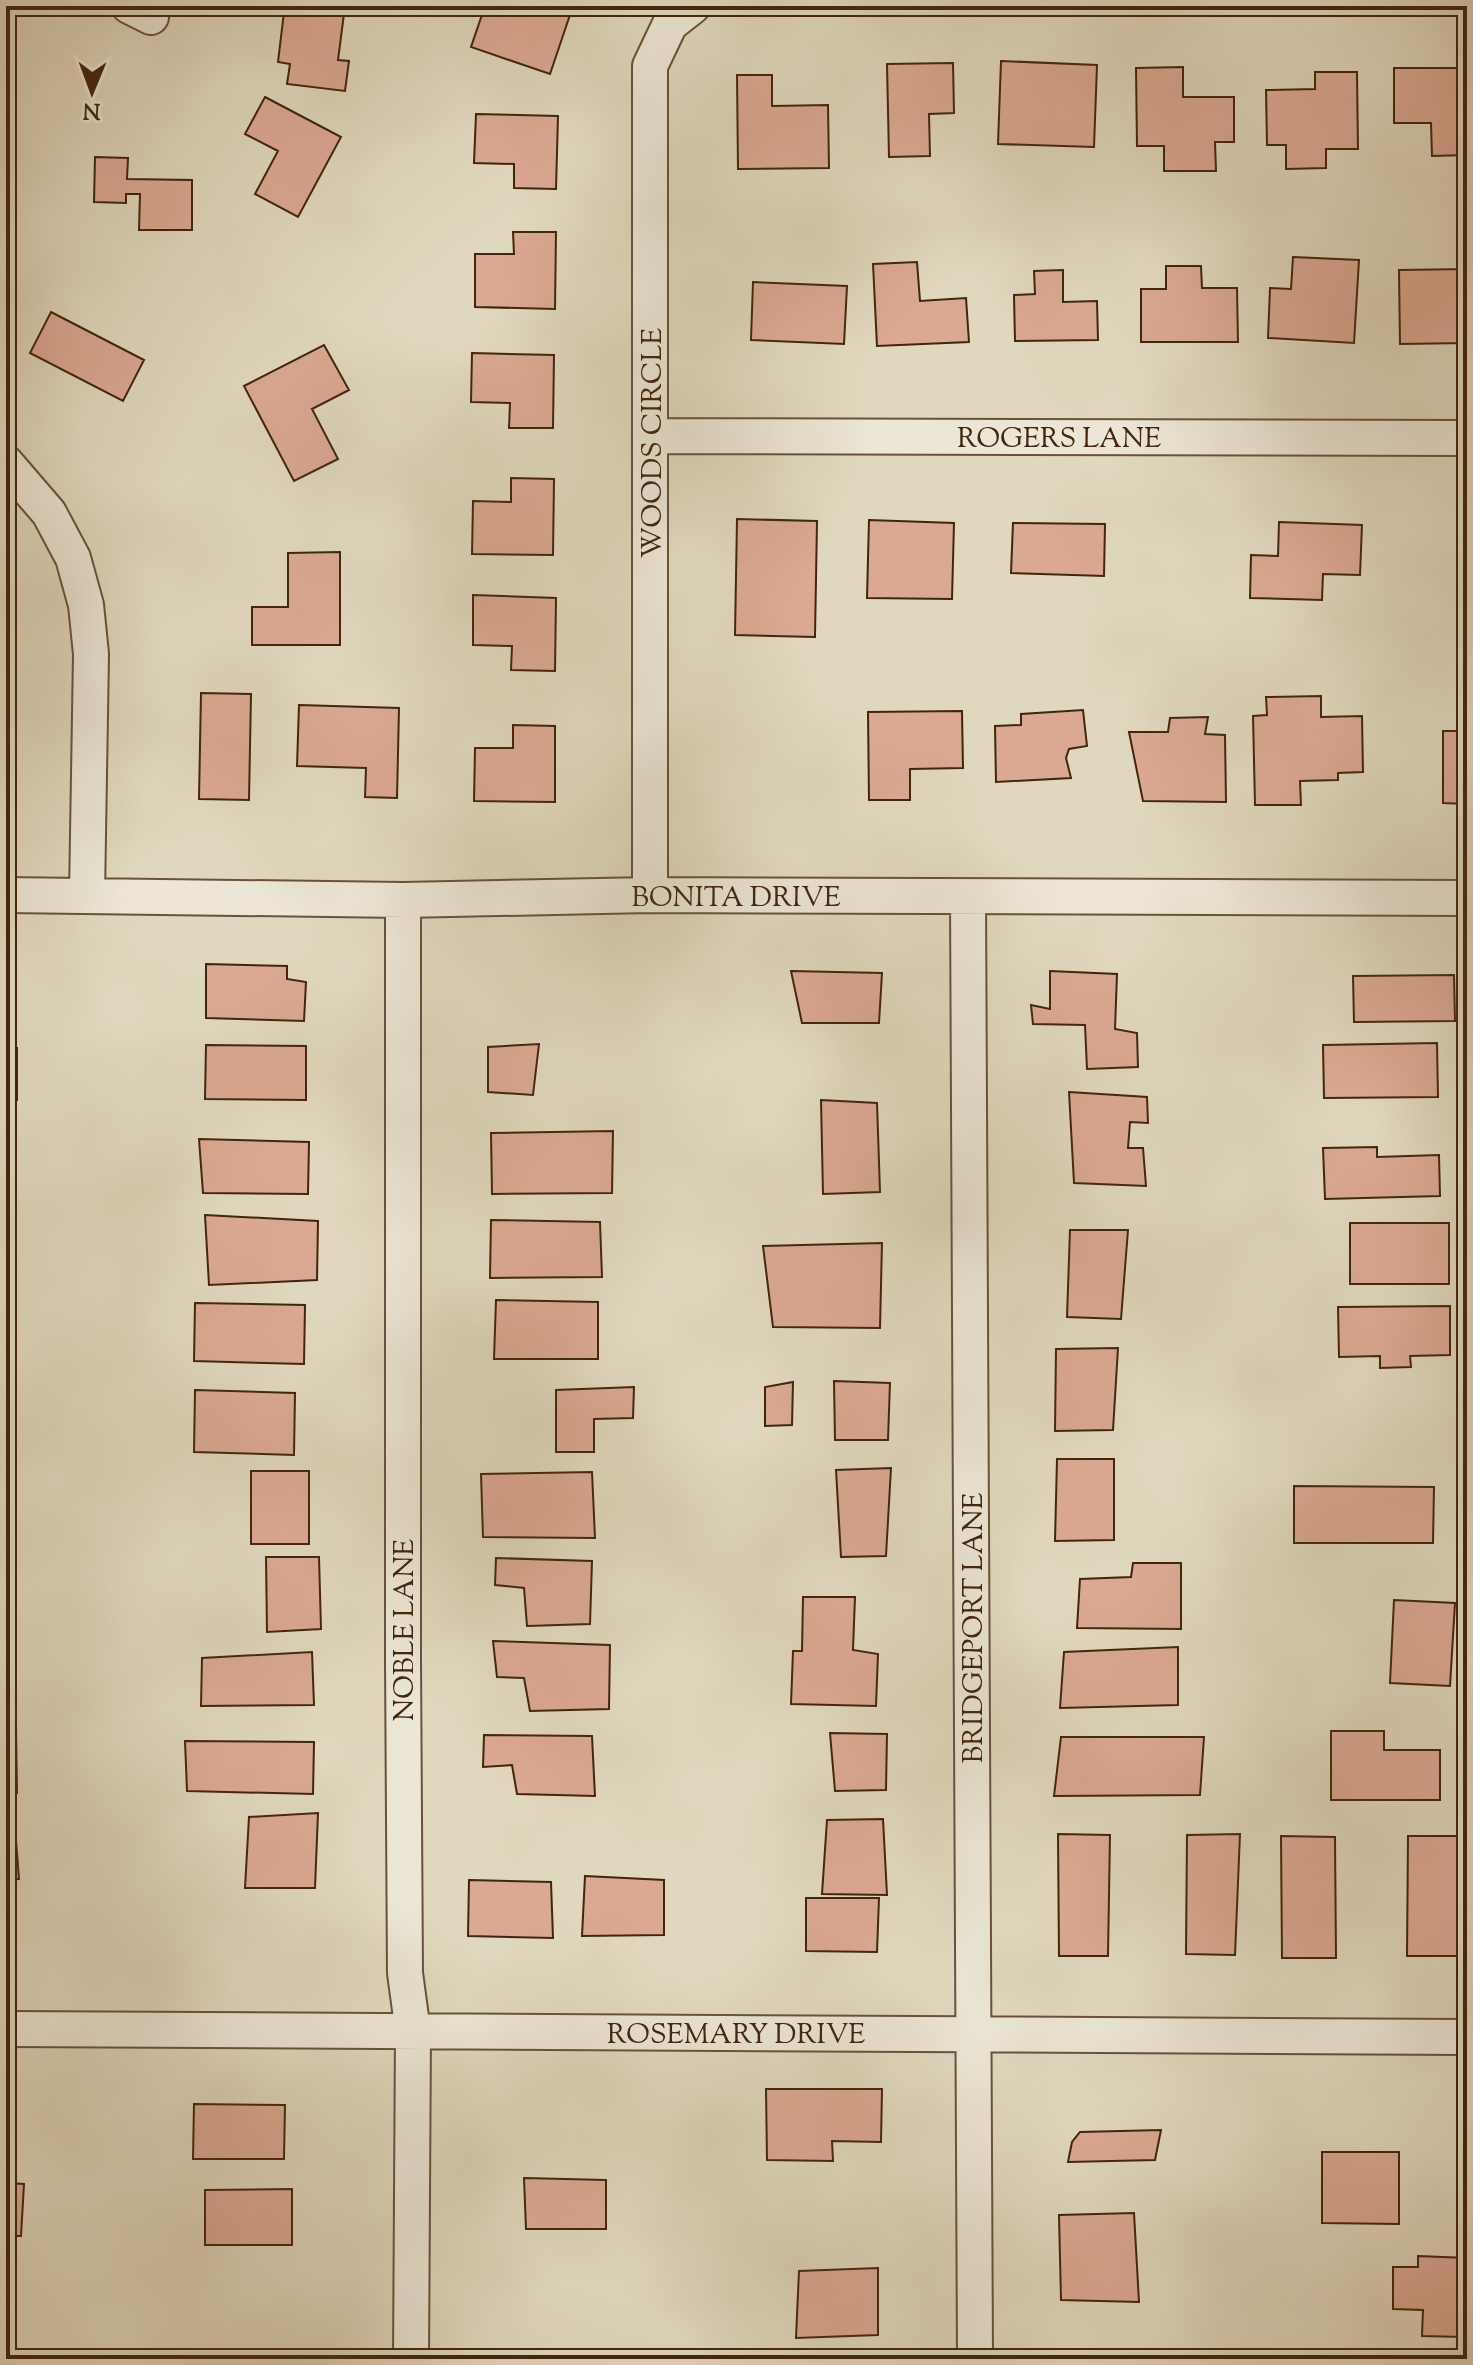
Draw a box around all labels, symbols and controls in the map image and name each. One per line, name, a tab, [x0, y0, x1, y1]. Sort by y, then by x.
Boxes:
north arrow	[52, 52, 132, 132]
text: N	[82, 93, 101, 125]
street label: WOODS CIRCLE	[634, 328, 674, 558]
street label: ROGERS LANE	[957, 420, 1161, 460]
street label: BONITA DRIVE	[631, 879, 841, 919]
street label: BRIDGEPORT LANE	[955, 1493, 995, 1763]
street label: NOBLE LANE	[386, 1539, 426, 1721]
street label: ROSEMARY DRIVE	[607, 2016, 865, 2056]

